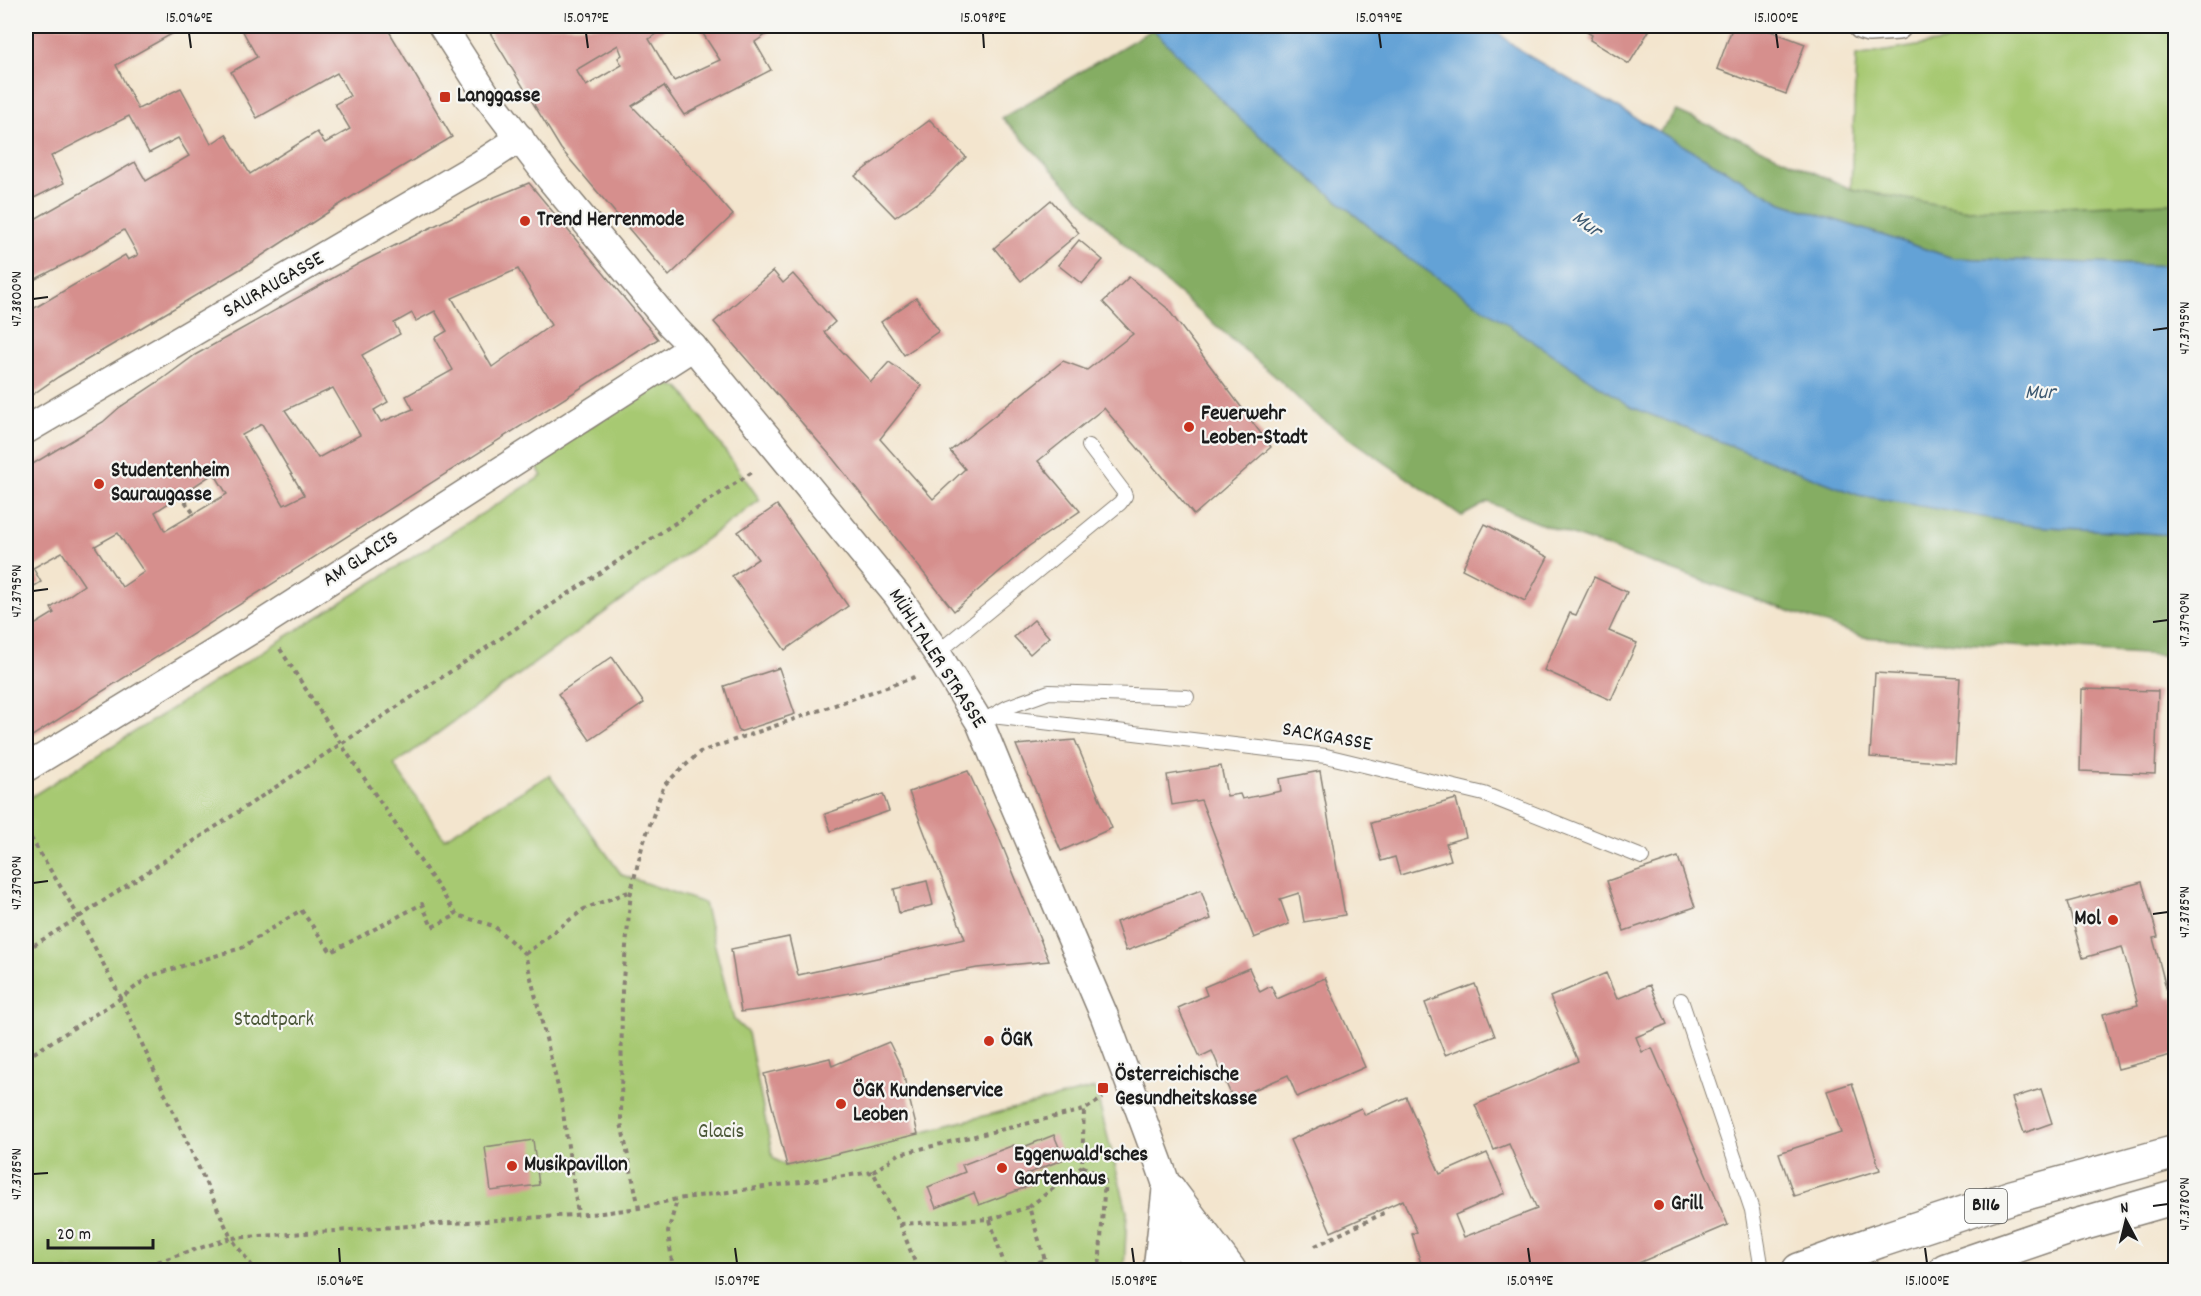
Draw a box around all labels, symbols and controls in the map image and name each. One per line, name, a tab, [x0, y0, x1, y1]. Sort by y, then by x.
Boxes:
text: 15.096°E	[166, 8, 213, 30]
text: 15.097°E	[563, 8, 609, 30]
text: 15.098°E	[960, 8, 1006, 30]
text: 15.099°E	[1356, 8, 1402, 30]
text: 15.100°E	[1754, 8, 1798, 30]
place label: Langgasse	[457, 82, 540, 112]
marker: Langgasse	[438, 90, 452, 104]
water label: Mur	[1564, 203, 1610, 248]
place label: Trend Herrenmode	[537, 206, 684, 236]
marker: Trend Herrenmode	[518, 214, 532, 228]
street label: SAURAUGASSE	[218, 245, 331, 327]
text: 47.3800°N	[7, 271, 29, 327]
text: 47.3795°N	[2175, 302, 2197, 354]
water label: Mur	[2025, 378, 2058, 409]
place label: Feuerwehr Leoben-Stadt	[1201, 400, 1308, 454]
marker: Feuerwehr Leoben-Stadt	[1182, 420, 1196, 434]
place label: Studentenheim Sauraugasse	[111, 457, 230, 511]
marker: Studentenheim Sauraugasse	[92, 477, 106, 491]
street label: AM GLACIS	[317, 524, 405, 596]
text: 47.3795°N	[7, 565, 29, 617]
street label: MÜHLTALER STRASSE	[879, 583, 993, 735]
text: 47.3790°N	[2175, 593, 2197, 647]
street label: SACKGASSE	[1280, 715, 1375, 761]
text: 47.3790°N	[7, 856, 29, 910]
text: 47.3785°N	[2175, 886, 2197, 938]
place label: Mol	[2074, 905, 2102, 935]
marker: Mol	[2106, 913, 2120, 927]
park label: Stadtpark	[234, 1006, 314, 1036]
place label: ÖGK	[1001, 1026, 1033, 1056]
marker: ÖGK	[982, 1034, 996, 1048]
place label: Österreichische Gesundheitskasse	[1115, 1061, 1257, 1115]
place label: ÖGK Kundenservice Leoben	[853, 1077, 1003, 1131]
marker: Österreichische Gesundheitskasse	[1096, 1081, 1110, 1095]
marker: ÖGK Kundenservice Leoben	[834, 1097, 848, 1111]
park label: Glacis	[698, 1118, 744, 1148]
place label: Eggenwald'sches Gartenhaus	[1014, 1141, 1148, 1195]
text: 47.3785°N	[7, 1148, 29, 1200]
place label: Musikpavillon	[524, 1151, 628, 1181]
marker: Musikpavillon	[505, 1159, 519, 1173]
marker: Eggenwald'sches Gartenhaus	[995, 1161, 1009, 1175]
text: 47.3780°N	[2175, 1177, 2197, 1231]
road number: B116	[1965, 1189, 2007, 1223]
place label: Grill	[1671, 1190, 1704, 1220]
north arrow	[2096, 1191, 2156, 1251]
text: N	[2119, 1197, 2130, 1220]
marker: Grill	[1652, 1198, 1666, 1212]
scale bar	[48, 1212, 153, 1250]
text: 20 m	[57, 1223, 91, 1248]
text: 15.096°E	[317, 1271, 364, 1293]
text: 15.097°E	[714, 1271, 760, 1293]
text: 15.098°E	[1111, 1271, 1157, 1293]
text: 15.099°E	[1507, 1271, 1553, 1293]
text: 15.100°E	[1905, 1271, 1949, 1293]

